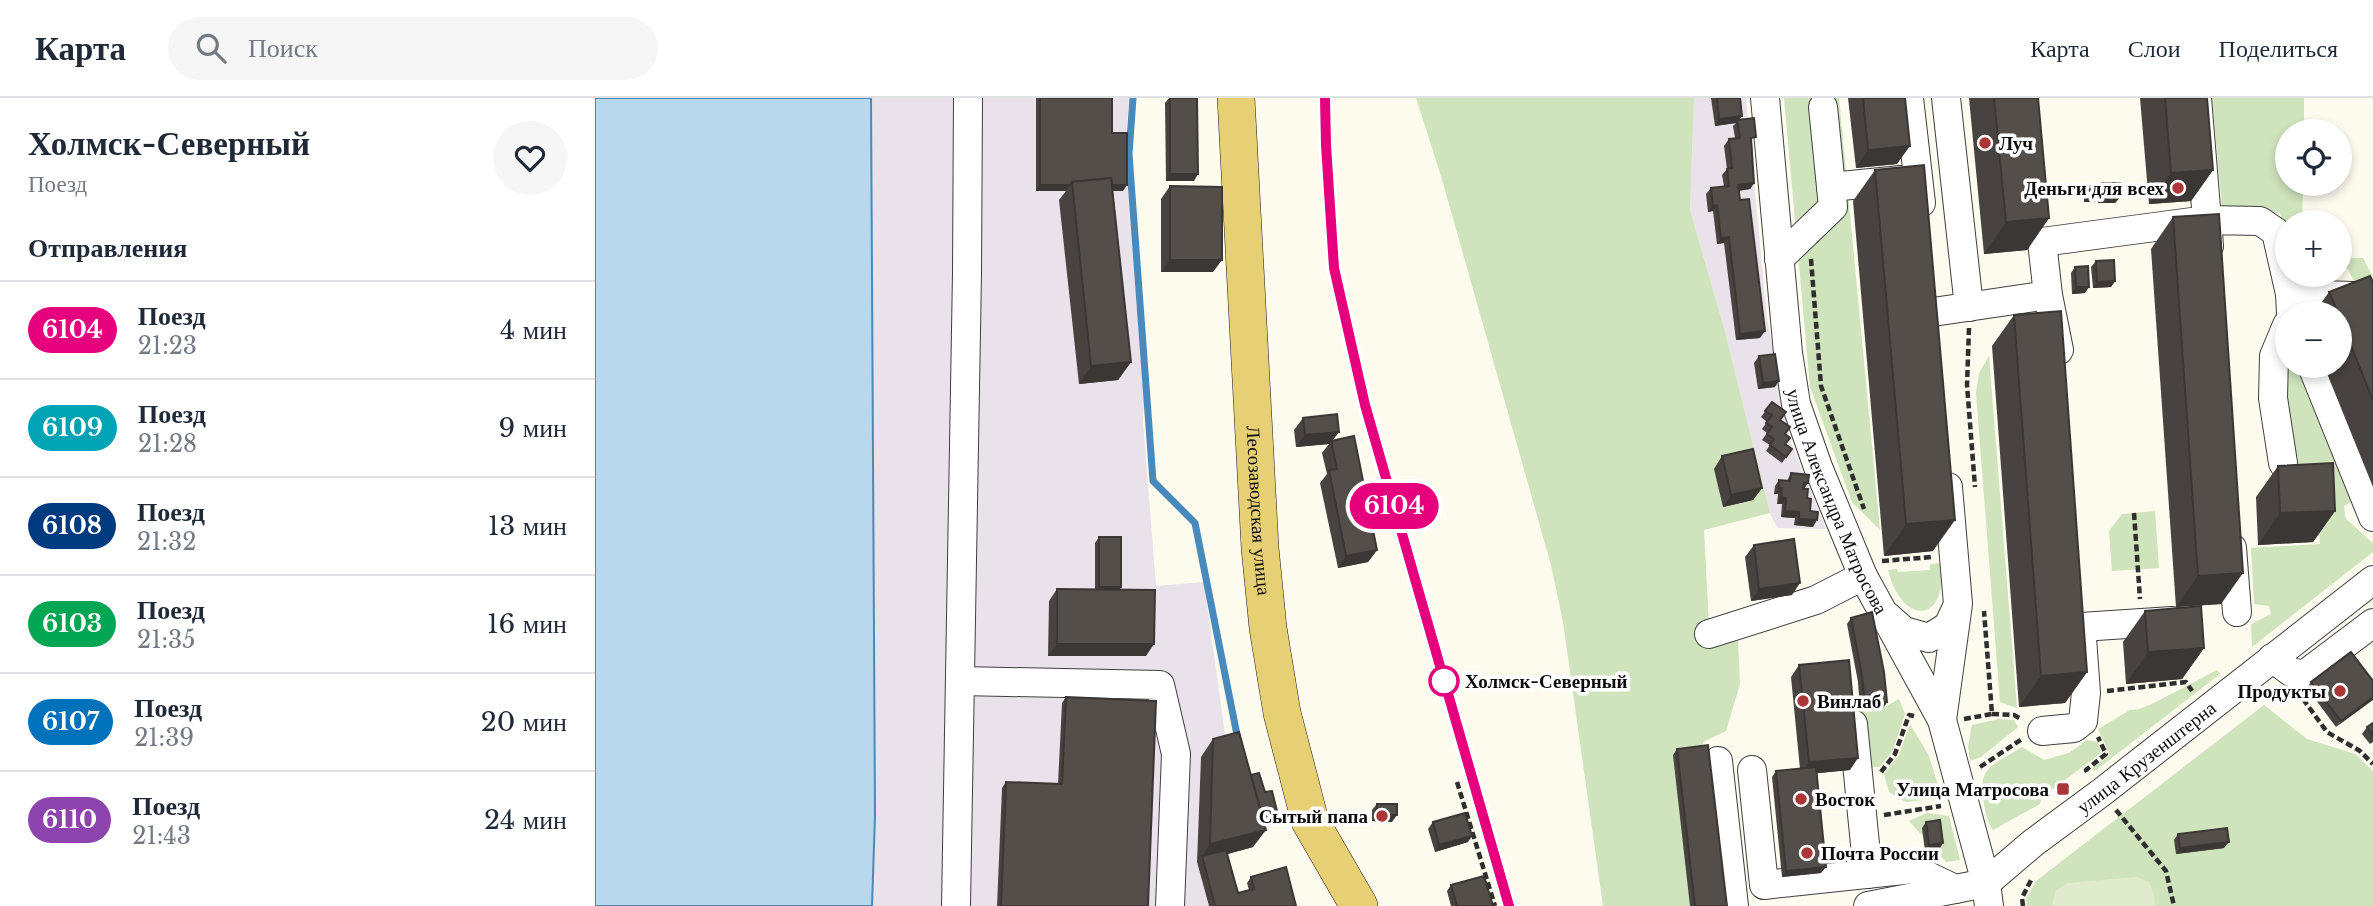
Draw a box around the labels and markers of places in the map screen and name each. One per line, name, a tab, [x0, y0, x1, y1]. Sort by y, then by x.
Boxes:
place label: Луч	[1999, 132, 2033, 155]
marker: Луч	[1977, 135, 1993, 151]
place label: Деньги для всех	[2024, 177, 2164, 200]
marker: Деньги для всех	[2170, 180, 2186, 196]
marker: Холмск-Северный	[1429, 666, 1459, 696]
place label: Холмск-Северный	[1465, 670, 1627, 693]
place label: Продукты	[2237, 680, 2326, 703]
marker: Продукты	[2332, 683, 2348, 699]
place label: Винлаб	[1817, 690, 1881, 713]
marker: Винлаб	[1795, 693, 1811, 709]
place label: Улица Матросова	[1896, 778, 2049, 801]
marker: Улица Матросова	[2055, 781, 2071, 797]
place label: Восток	[1815, 788, 1875, 811]
marker: Восток	[1793, 791, 1809, 807]
place label: Сытый папа	[1259, 805, 1368, 828]
marker: Сытый папа	[1374, 808, 1390, 824]
place label: Почта России	[1821, 842, 1939, 865]
marker: Почта России	[1799, 845, 1815, 861]

